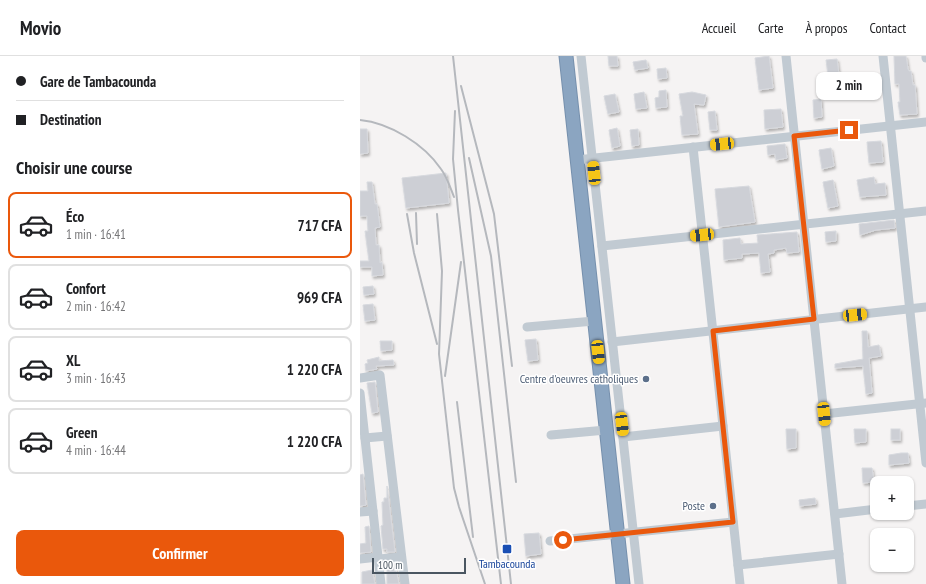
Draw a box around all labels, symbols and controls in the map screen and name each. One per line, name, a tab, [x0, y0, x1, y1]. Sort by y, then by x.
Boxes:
text: Movio	[20, 16, 61, 40]
text: Accueil	[702, 19, 736, 37]
text: Carte	[758, 19, 784, 37]
text: À propos	[806, 19, 848, 37]
text: Contact	[870, 19, 906, 37]
text: Gare de Tambacounda	[40, 72, 156, 91]
callout: 2 min	[816, 72, 882, 100]
text: 2 min	[836, 77, 862, 94]
text: Destination	[40, 110, 102, 129]
route end	[840, 121, 858, 139]
car	[709, 137, 735, 151]
text: Choisir une course	[16, 156, 133, 179]
car	[587, 160, 601, 186]
icon: car	[18, 207, 54, 243]
text: Éco	[66, 207, 84, 226]
text: 717 CFA	[298, 216, 342, 235]
text: 1 min · 16:41	[66, 226, 126, 243]
car	[689, 228, 715, 242]
icon: car	[18, 279, 54, 315]
text: Confort	[66, 279, 106, 298]
text: 969 CFA	[297, 288, 342, 307]
text: 2 min · 16:42	[66, 298, 126, 315]
car	[842, 308, 868, 322]
car	[591, 339, 605, 365]
icon: car	[18, 351, 54, 387]
text: XL	[66, 351, 80, 370]
text: 1 220 CFA	[287, 360, 342, 379]
text: 3 min · 16:43	[66, 370, 126, 387]
place label: Centre d'oeuvres catholiques	[520, 371, 638, 386]
marker: Centre d'oeuvres catholiques	[641, 374, 651, 384]
car	[817, 401, 831, 427]
car	[615, 411, 629, 437]
icon: car	[18, 423, 54, 459]
text: Green	[66, 423, 98, 442]
text: 1 220 CFA	[287, 432, 342, 451]
text: 4 min · 16:44	[66, 442, 126, 459]
map controls	[870, 476, 914, 572]
button: +	[870, 476, 914, 520]
place label: Poste	[683, 498, 705, 513]
marker: Poste	[708, 501, 718, 511]
button: −	[870, 528, 914, 572]
button: Confirmer	[16, 530, 344, 576]
route start	[554, 531, 572, 549]
marker: Tambacounda	[501, 543, 513, 555]
scale bar	[372, 556, 466, 575]
place label: Tambacounda	[479, 556, 536, 571]
text: 100 m	[378, 558, 402, 572]

